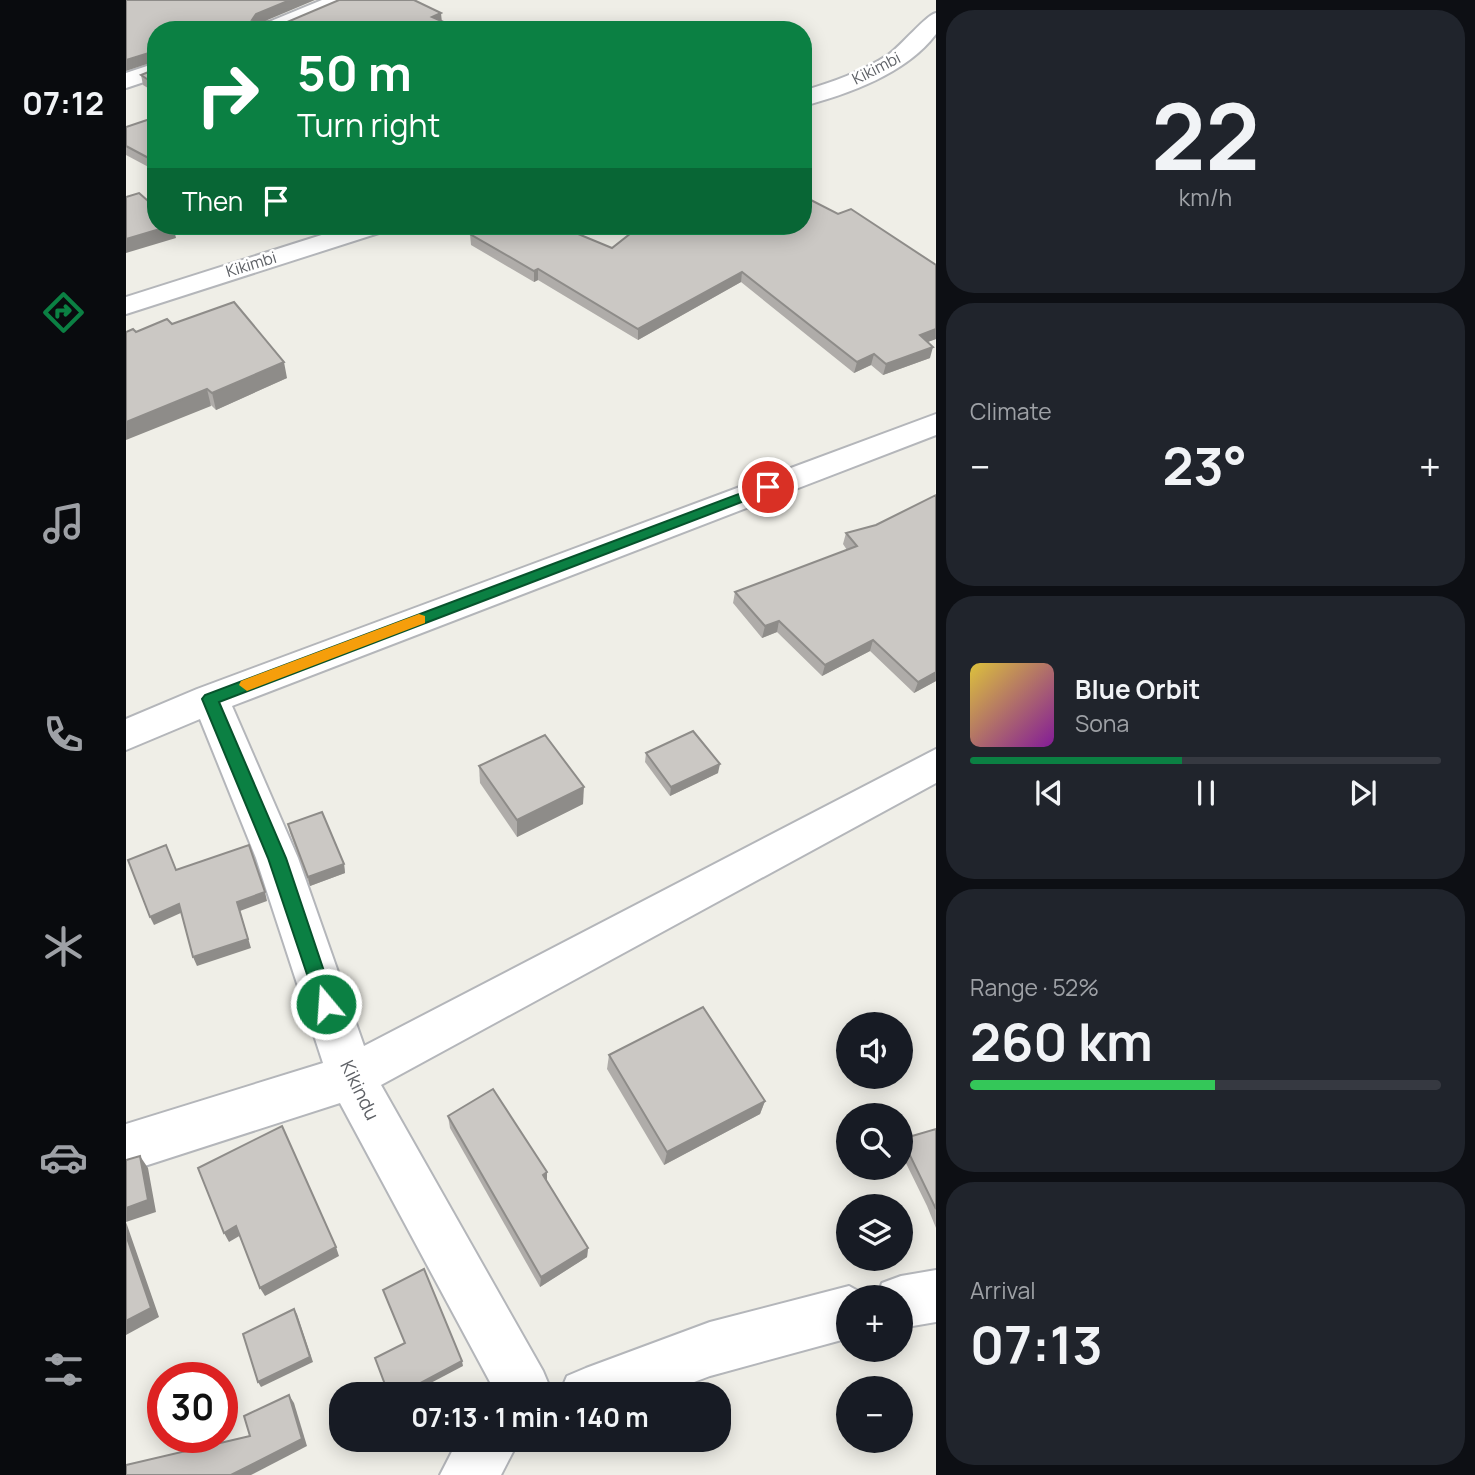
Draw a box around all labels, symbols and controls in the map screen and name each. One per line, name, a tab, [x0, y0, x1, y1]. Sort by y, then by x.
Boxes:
text: 50 m	[297, 39, 412, 106]
street label: Kikimbi	[848, 46, 904, 90]
icon: right	[182, 49, 273, 140]
text: 22	[1151, 73, 1260, 197]
text: 07:12	[22, 81, 104, 125]
text: Turn right	[297, 103, 440, 147]
text: km/h	[1179, 181, 1232, 213]
icon: arrive	[257, 182, 295, 220]
text: Then	[182, 183, 243, 219]
street label: Kikimbi	[223, 246, 279, 282]
icon: directions	[39, 288, 88, 337]
text: Climate	[970, 395, 1052, 427]
text: 23°	[1163, 430, 1247, 501]
text: −	[970, 440, 991, 492]
text: +	[1419, 440, 1441, 492]
pin	[738, 457, 798, 517]
icon: arrive	[749, 468, 787, 506]
icon: music	[39, 499, 88, 548]
text: Blue Orbit	[1075, 671, 1200, 707]
text: Sona	[1075, 707, 1129, 739]
icon: phone	[39, 710, 88, 759]
icon: previous	[1030, 774, 1068, 812]
icon: pause	[1187, 774, 1225, 812]
icon: next	[1344, 774, 1382, 812]
icon: climate	[39, 922, 88, 971]
position arrow	[289, 967, 363, 1041]
text: Range · 52%	[970, 971, 1099, 1003]
text: 260 km	[970, 1006, 1153, 1077]
map controls	[836, 1012, 913, 1453]
button: sound	[836, 1012, 913, 1089]
street label: Kikindu	[334, 1056, 386, 1124]
button: search	[836, 1103, 913, 1180]
icon: car	[39, 1133, 88, 1182]
button: layers	[836, 1194, 913, 1271]
text: Arrival	[970, 1274, 1036, 1306]
button: +	[836, 1285, 913, 1362]
text: 07:13	[970, 1309, 1103, 1380]
icon: filters	[39, 1345, 88, 1394]
speed limit sign: 30	[147, 1362, 238, 1453]
button: −	[836, 1376, 913, 1453]
text: 07:13 · 1 min · 140 m	[411, 1399, 649, 1435]

